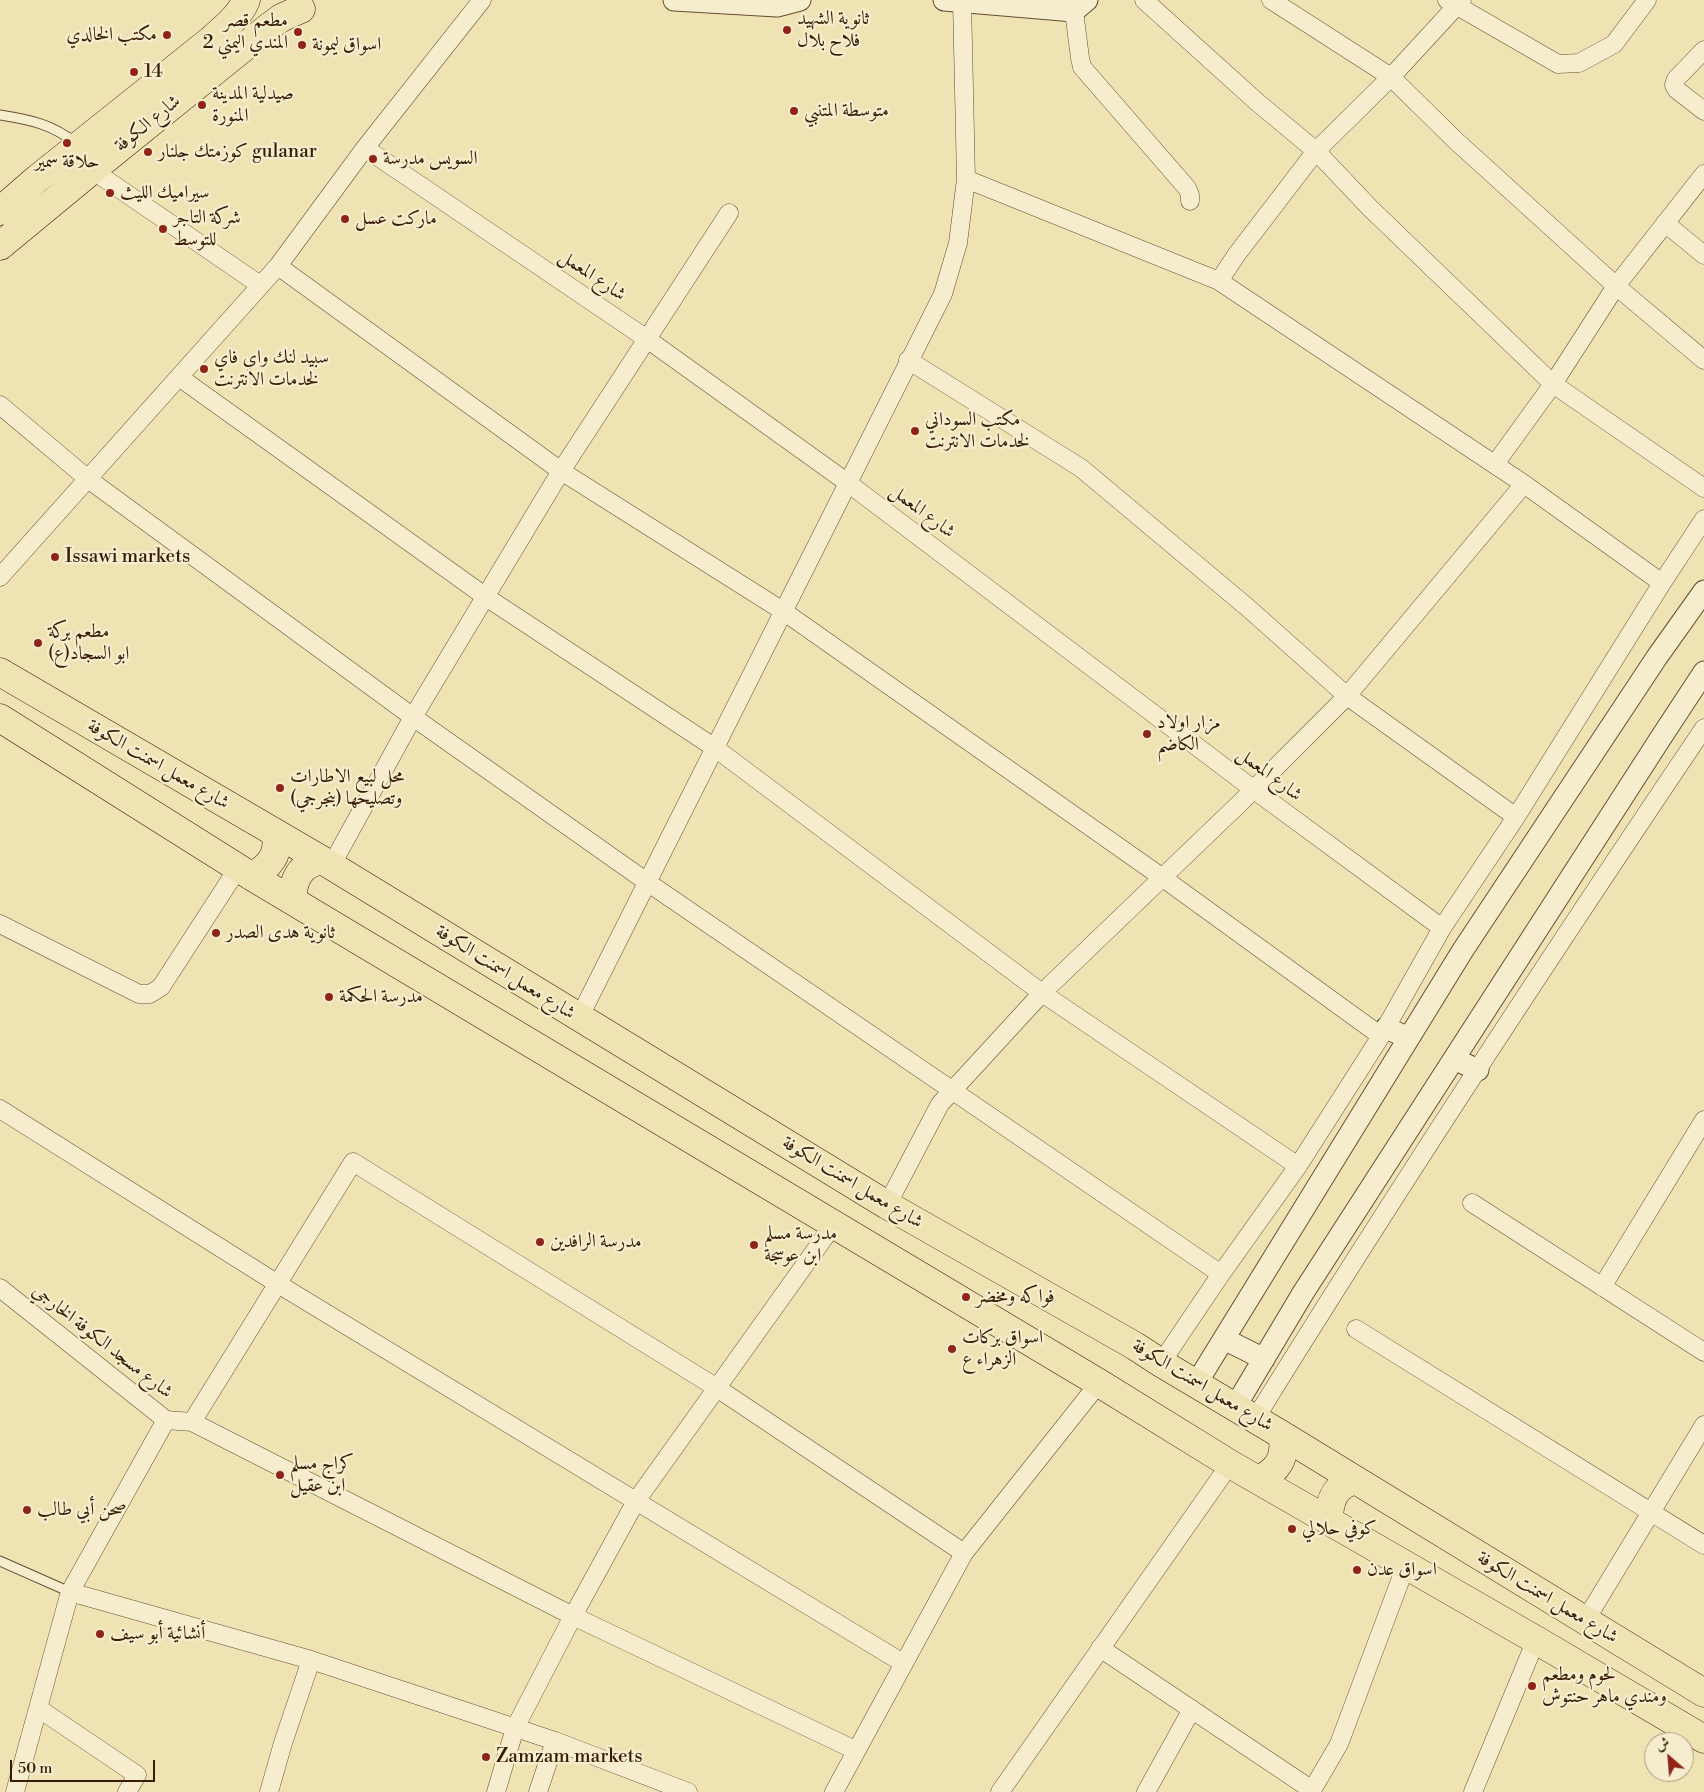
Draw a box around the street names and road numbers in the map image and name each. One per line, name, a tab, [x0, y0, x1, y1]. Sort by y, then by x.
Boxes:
street label: شارع الكوفة	[110, 90, 186, 158]
street label: شارع المعمل	[554, 245, 630, 307]
street label: شارع المعمل	[885, 480, 959, 544]
street label: شارع معمل اسمنت الكوفة	[83, 715, 233, 815]
street label: شارع المعمل	[1232, 743, 1306, 807]
street label: شارع معمل اسمنت الكوفة	[431, 921, 579, 1025]
street label: شارع معمل اسمنت الكوفة	[777, 1132, 927, 1234]
street label: شارع مسجد الكوفة الخارجي	[27, 1280, 177, 1404]
street label: شارع معمل اسمنت الكوفة	[1127, 1335, 1277, 1437]
street label: شارع معمل اسمنت الكوفة	[1472, 1547, 1622, 1649]

